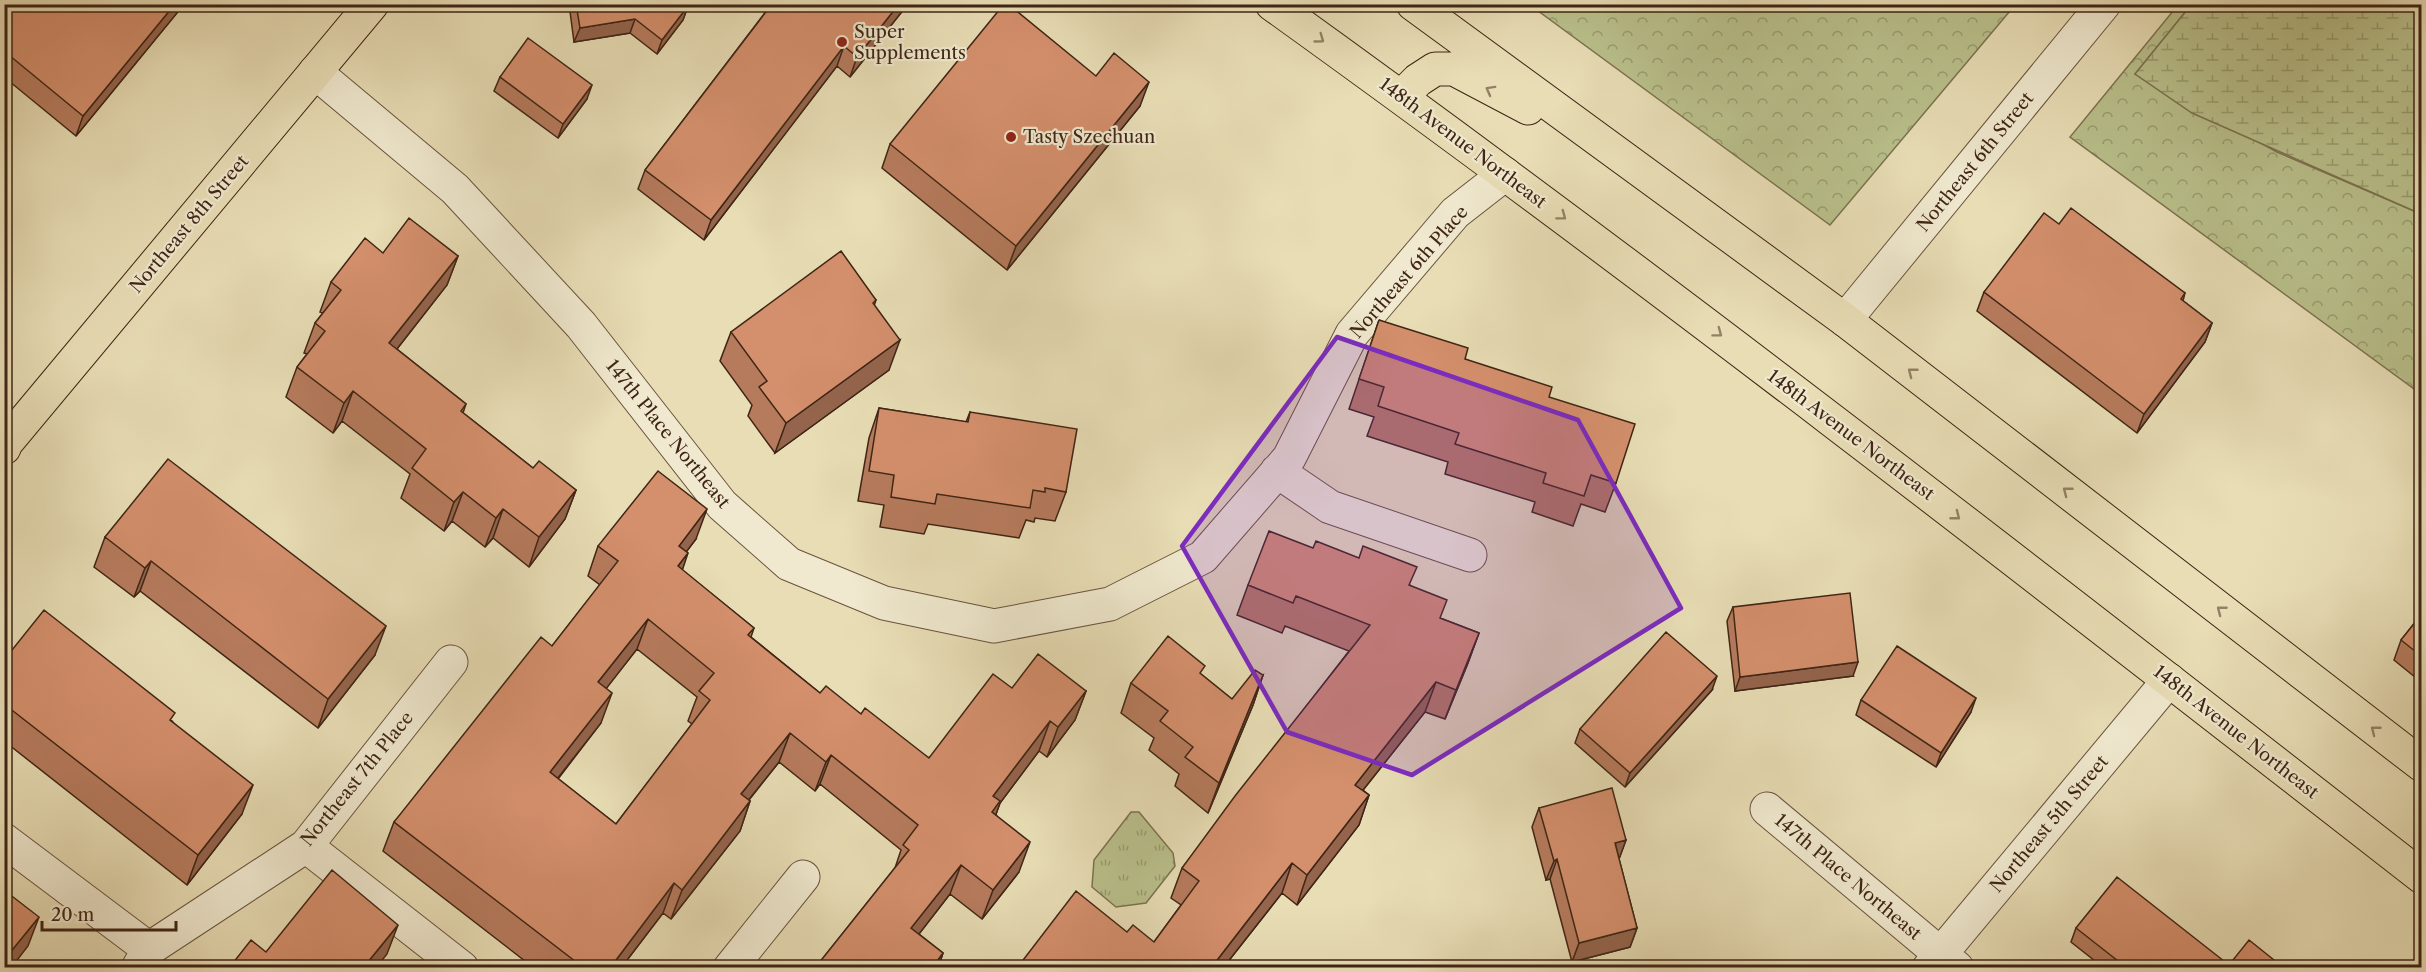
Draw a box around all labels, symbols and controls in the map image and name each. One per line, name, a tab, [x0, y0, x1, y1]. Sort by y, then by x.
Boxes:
place label: Super Supplements	[854, 21, 966, 64]
one-way arrow	[1313, 31, 1324, 42]
marker: Super Supplements	[835, 35, 849, 49]
street label: 148th Avenue Northeast	[1375, 73, 1551, 213]
one-way arrow	[1486, 85, 1496, 97]
street label: Northeast 6th Street	[1912, 87, 2038, 236]
place label: Tasty Szechuan	[1023, 126, 1155, 148]
marker: Tasty Szechuan	[1004, 130, 1018, 144]
street label: Northeast 8th Street	[125, 150, 254, 297]
street label: Northeast 6th Place	[1345, 201, 1473, 343]
one-way arrow	[1555, 209, 1566, 220]
one-way arrow	[1711, 326, 1722, 337]
street label: 147th Place Northeast	[601, 355, 735, 513]
street label: 148th Avenue Northeast	[1763, 365, 1939, 505]
one-way arrow	[1908, 369, 1919, 380]
one-way arrow	[2062, 488, 2073, 499]
one-way arrow	[1949, 508, 1960, 519]
one-way arrow	[2217, 607, 2228, 618]
street label: 148th Avenue Northeast	[2149, 661, 2323, 804]
street label: Northeast 7th Place	[296, 707, 418, 851]
one-way arrow	[2371, 726, 2382, 737]
street label: Northeast 5th Street	[1985, 750, 2113, 897]
street label: 147th Place Northeast	[1770, 809, 1926, 945]
scale bar	[42, 894, 176, 932]
text: 20 m	[51, 904, 95, 926]

